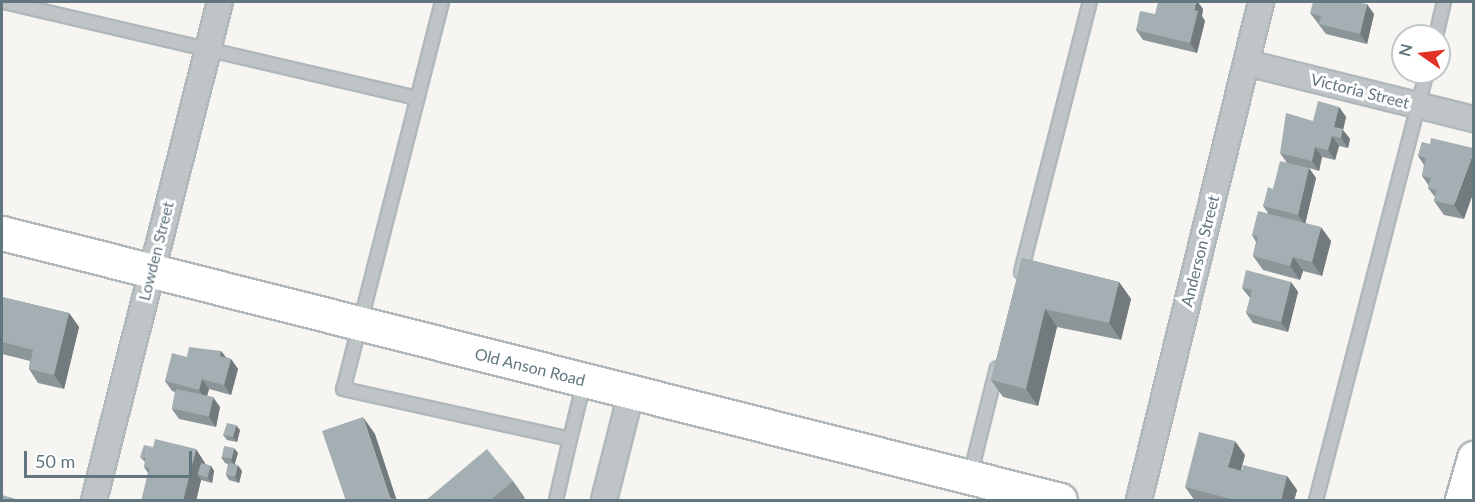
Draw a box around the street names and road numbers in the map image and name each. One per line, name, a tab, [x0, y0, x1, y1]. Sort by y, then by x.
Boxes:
street label: Victoria Street	[1309, 69, 1411, 113]
street label: Anderson Street	[1177, 193, 1223, 309]
street label: Lowden Street	[134, 199, 178, 303]
street label: Old Anson Road	[473, 344, 587, 390]

